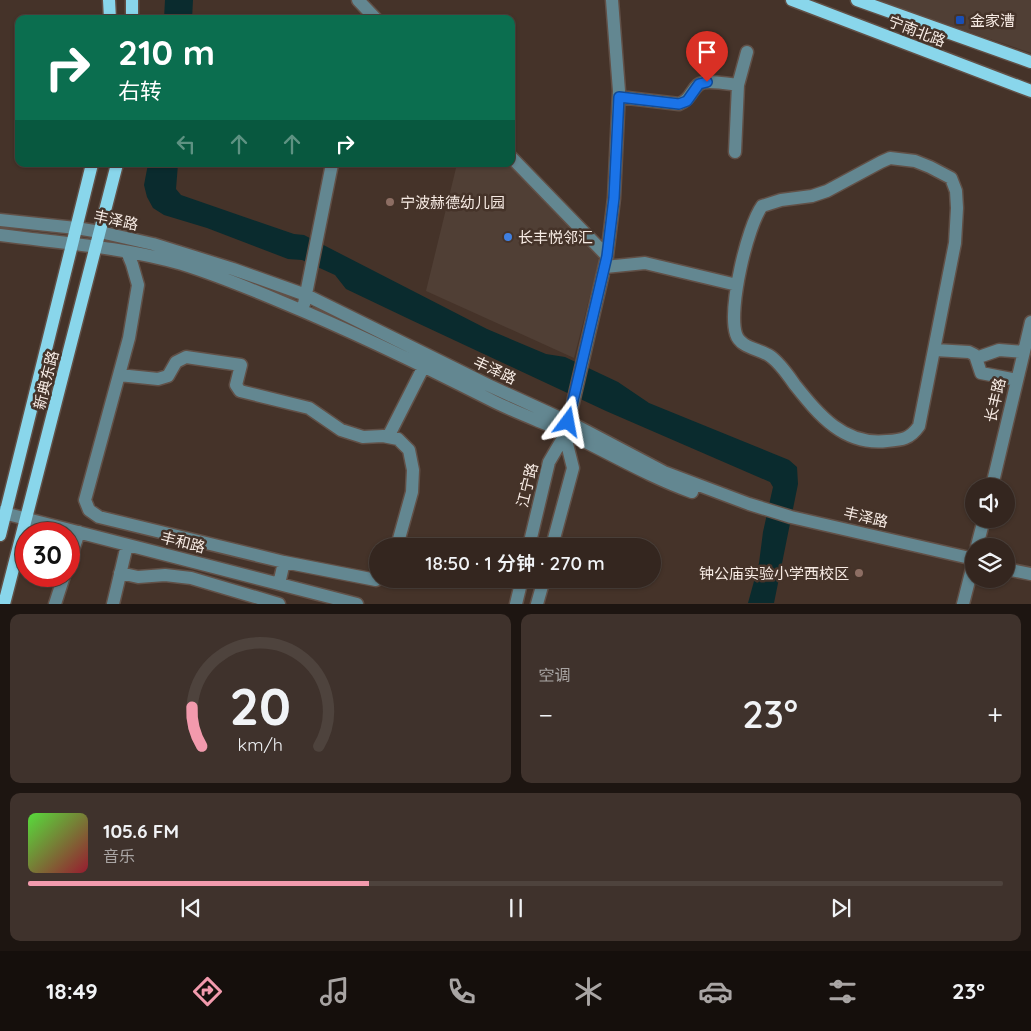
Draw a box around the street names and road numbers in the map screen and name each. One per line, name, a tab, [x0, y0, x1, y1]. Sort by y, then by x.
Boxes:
street label: 宁南北路	[886, 11, 948, 51]
street label: 丰泽路	[92, 206, 140, 234]
street label: 新典东路	[30, 349, 62, 411]
street label: 丰泽路	[471, 352, 519, 388]
street label: 长丰路	[981, 376, 1009, 424]
street label: 江宁路	[512, 461, 542, 509]
street label: 丰泽路	[842, 503, 890, 531]
street label: 丰和路	[159, 527, 207, 557]

